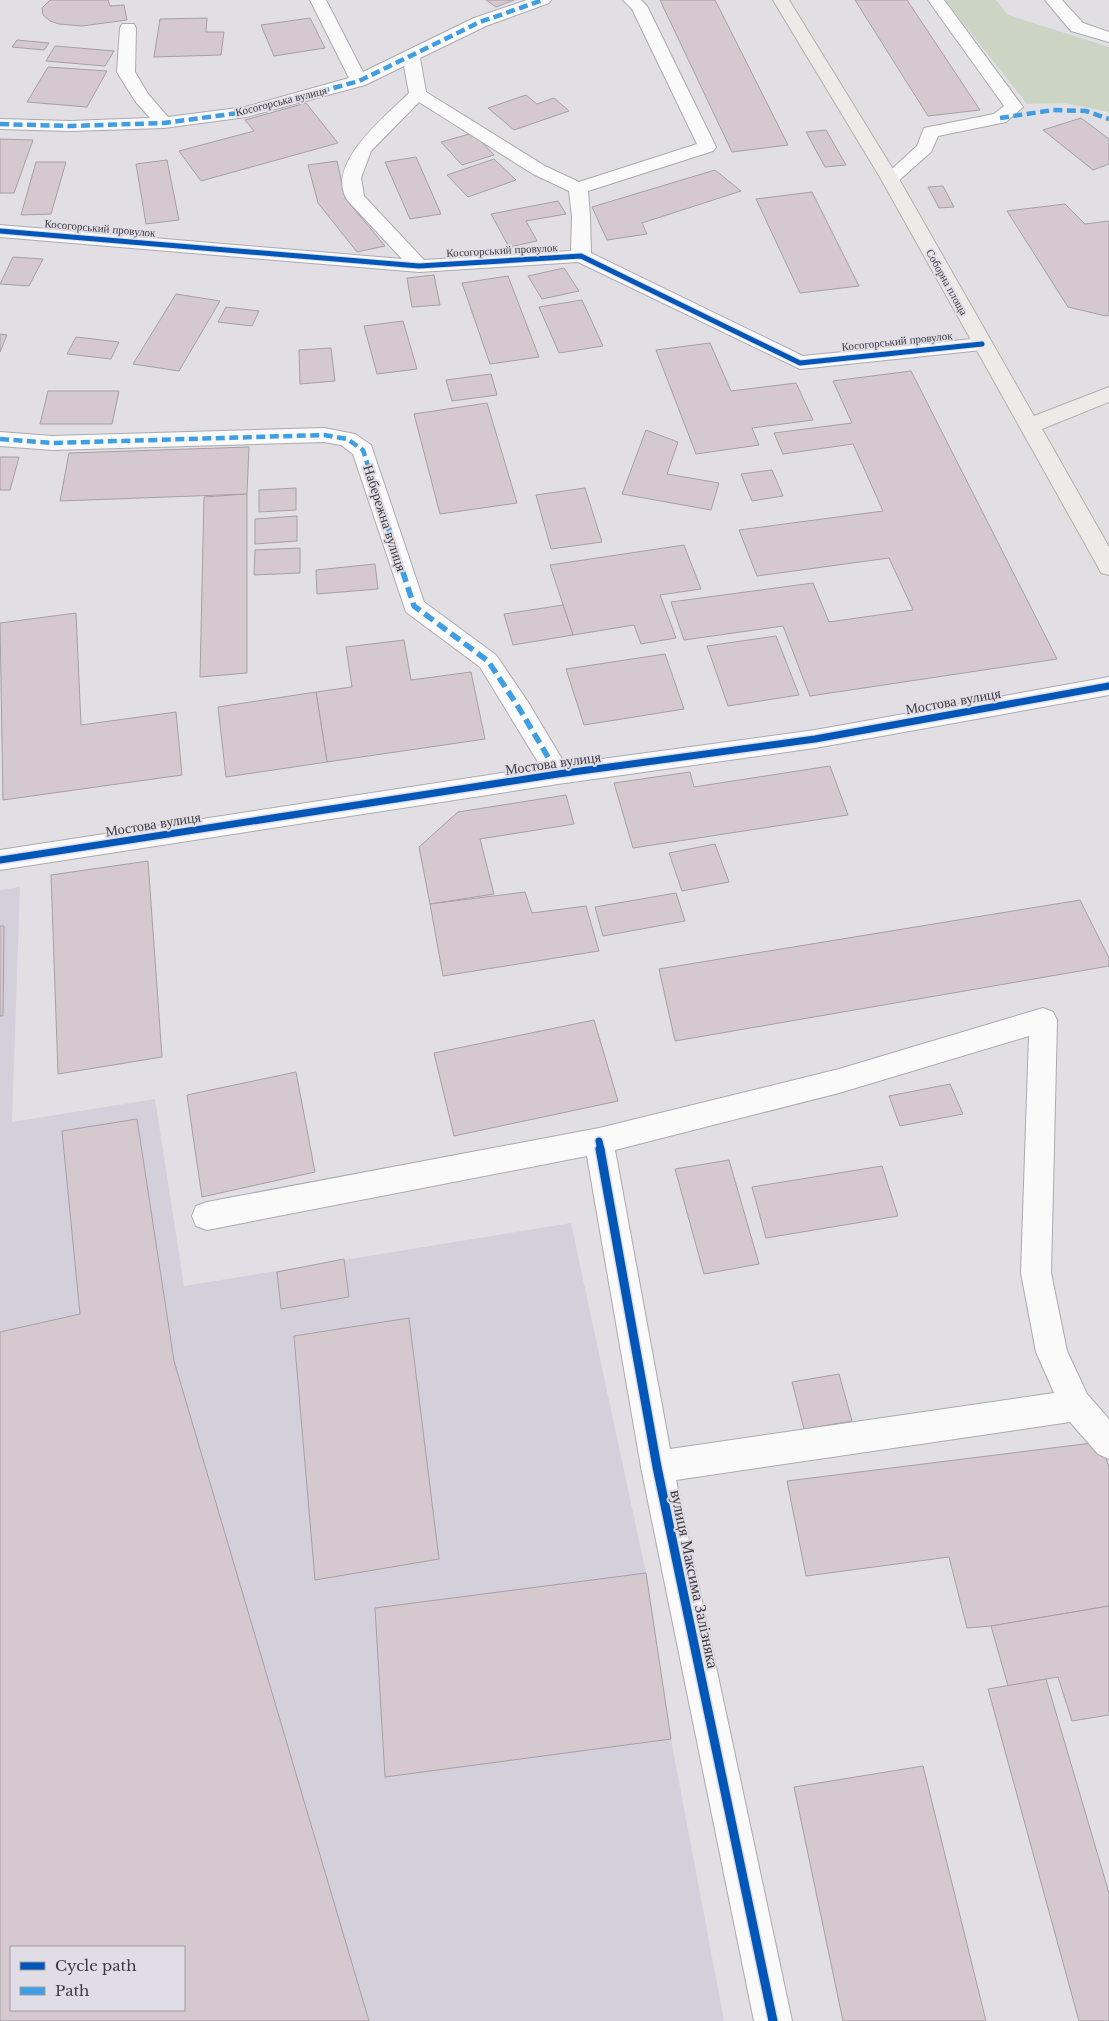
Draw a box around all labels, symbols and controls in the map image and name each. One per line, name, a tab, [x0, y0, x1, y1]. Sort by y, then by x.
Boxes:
street label: Косогорська вулиця	[234, 83, 328, 119]
street label: Косогорський провулок	[44, 216, 157, 240]
street label: Косогорський провулок	[446, 240, 559, 260]
street label: Соборна площа	[923, 246, 971, 318]
street label: Косогорський провулок	[841, 328, 954, 354]
street label: Набережна вулиця	[359, 462, 411, 574]
street label: Мостова вулиця	[904, 684, 1002, 718]
street label: Мостова вулиця	[504, 747, 602, 779]
street label: Мостова вулиця	[104, 808, 202, 840]
street label: вулиця Максима Залізняка	[666, 1488, 724, 1670]
legend	[10, 1946, 185, 2011]
text: Cycle path	[55, 1956, 137, 1975]
text: Path	[55, 1981, 89, 2000]

